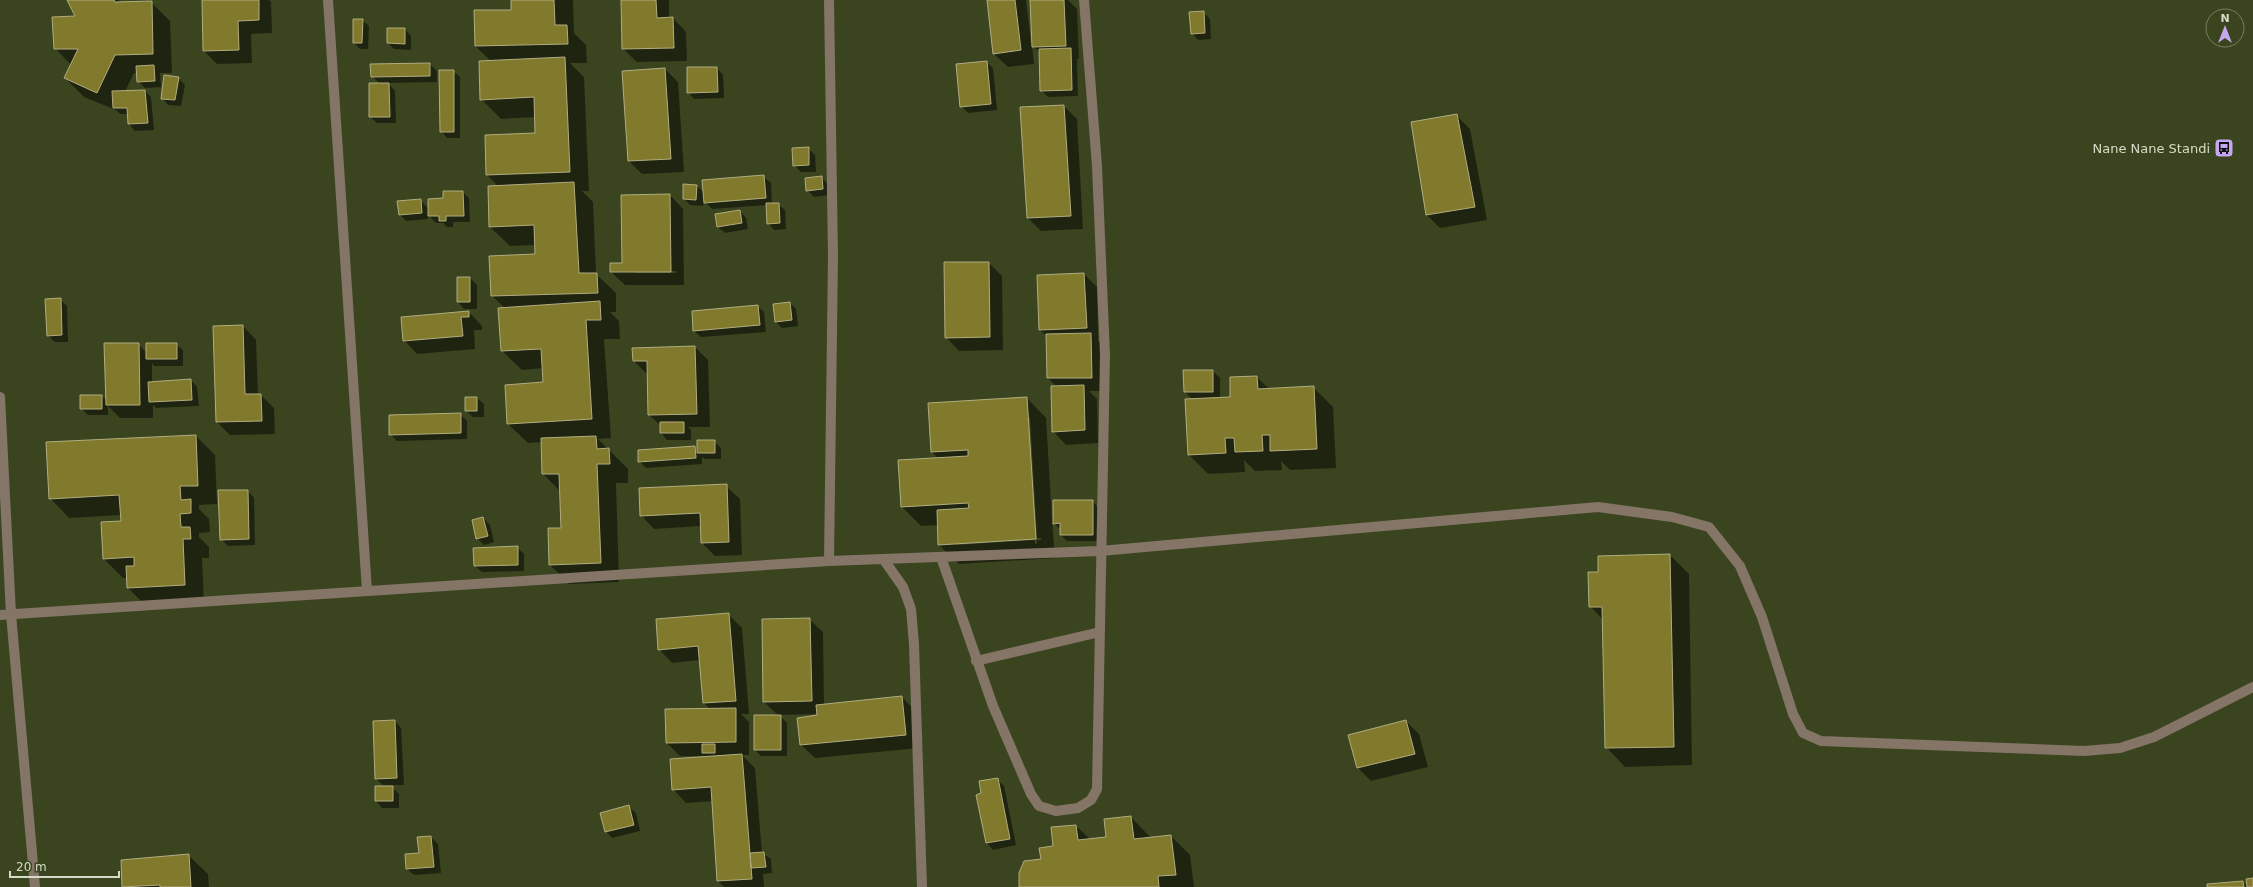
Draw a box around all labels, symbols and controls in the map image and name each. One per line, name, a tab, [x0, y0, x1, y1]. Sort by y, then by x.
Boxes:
north arrow	[2205, 8, 2245, 48]
text: N	[2220, 12, 2230, 25]
bus stop icon: Nane Nane Standi	[2213, 137, 2235, 159]
place label: Nane Nane Standi	[2092, 141, 2210, 156]
scale bar	[10, 853, 119, 879]
text: 20 m	[16, 860, 47, 874]

